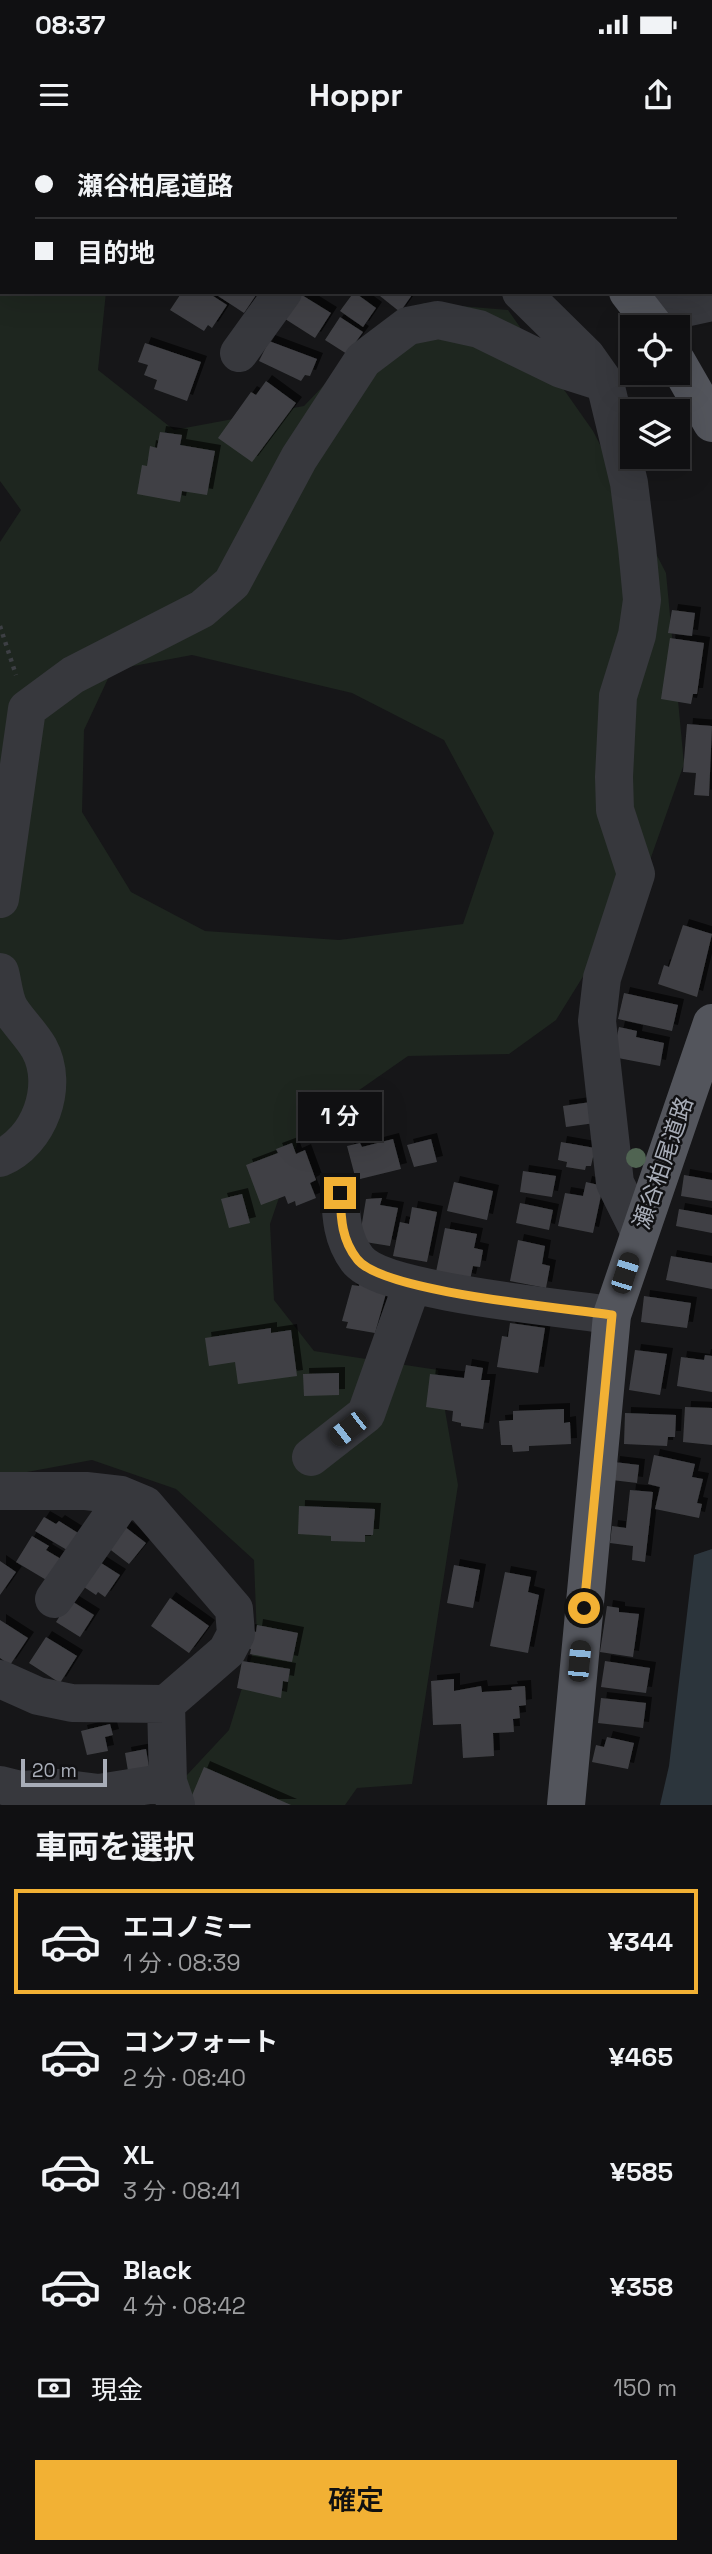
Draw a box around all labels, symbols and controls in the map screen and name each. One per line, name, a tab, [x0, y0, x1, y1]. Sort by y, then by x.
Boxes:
text: 08:37	[35, 8, 105, 42]
text: Hoppr	[309, 75, 403, 115]
icon: menu	[35, 76, 73, 114]
icon: share	[639, 76, 677, 114]
text: 瀬谷柏尾道路	[77, 169, 233, 203]
text: 目的地	[77, 236, 155, 270]
map controls	[620, 315, 690, 469]
button: locate	[620, 315, 690, 385]
button: layers	[620, 399, 690, 469]
callout: 1 分	[298, 1091, 382, 1140]
street label: 瀬谷柏尾道路	[626, 1093, 700, 1233]
text: 1 分	[320, 1101, 360, 1131]
route end	[324, 1177, 356, 1209]
car	[609, 1250, 642, 1296]
car	[325, 1408, 372, 1450]
route start	[568, 1592, 600, 1624]
car	[567, 1639, 592, 1683]
scale bar	[21, 1756, 107, 1788]
text: 20 m	[32, 1758, 77, 1783]
text: 車両を選択	[35, 1827, 195, 1867]
icon: car	[39, 1910, 102, 1973]
text: エコノミー	[123, 1910, 253, 1944]
text: ¥344	[608, 1925, 673, 1959]
text: 1 分 · 08:39	[123, 1948, 241, 1978]
icon: car	[39, 2025, 102, 2088]
text: コンフォート	[123, 2025, 278, 2059]
text: ¥465	[609, 2040, 673, 2074]
text: 2 分 · 08:40	[123, 2063, 246, 2093]
text: XL	[123, 2138, 154, 2172]
icon: car	[39, 2140, 102, 2203]
text: ¥585	[610, 2155, 673, 2189]
text: 3 分 · 08:41	[123, 2176, 240, 2206]
text: Black	[123, 2253, 192, 2287]
icon: car	[39, 2255, 102, 2318]
text: ¥358	[610, 2270, 673, 2304]
text: 4 分 · 08:42	[123, 2291, 246, 2321]
icon: cash	[35, 2369, 73, 2407]
text: 現金	[91, 2373, 143, 2407]
text: 150 m	[613, 2373, 677, 2403]
button: 確定	[35, 2460, 677, 2540]

